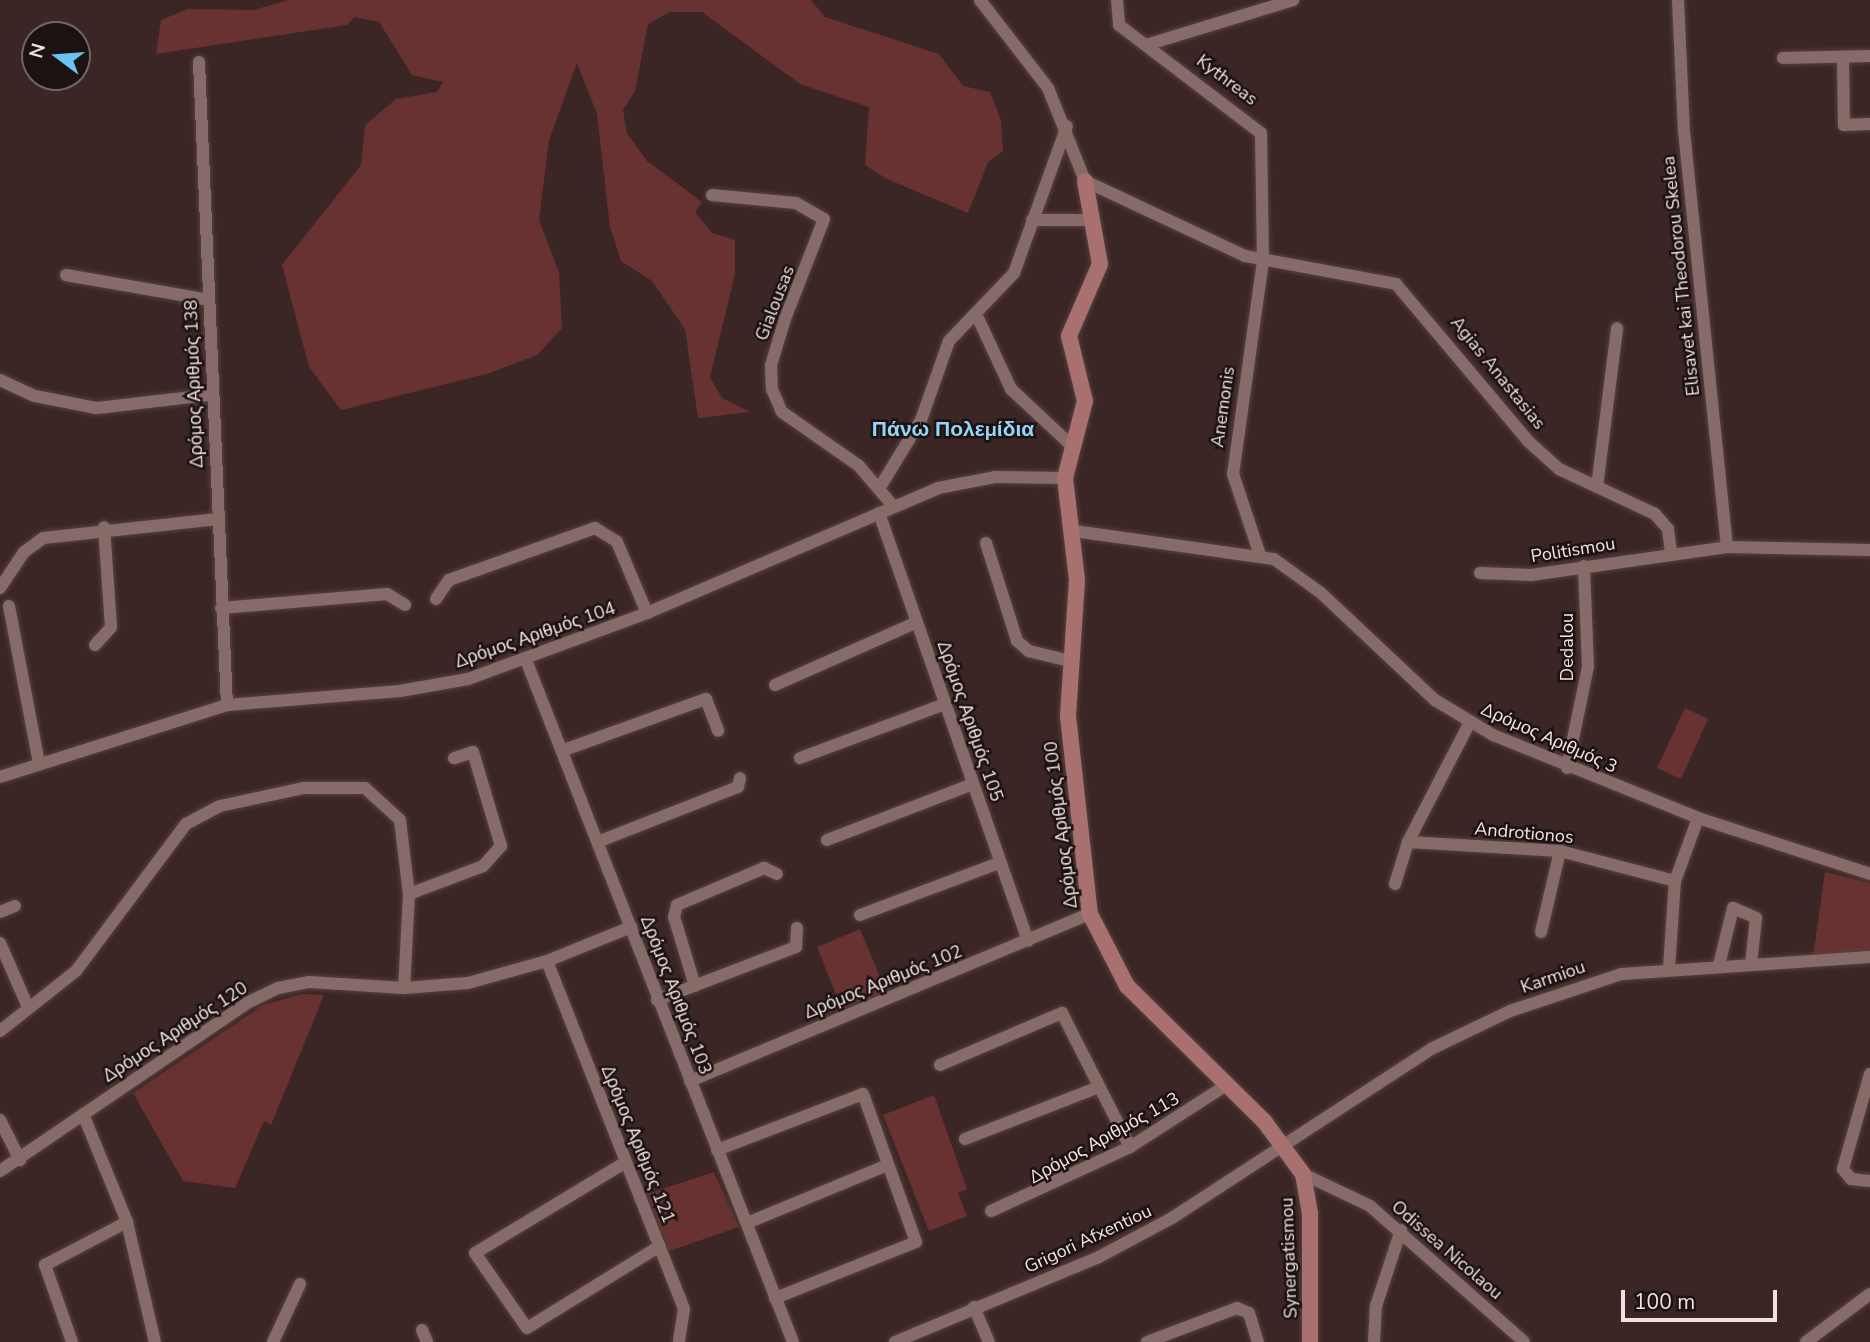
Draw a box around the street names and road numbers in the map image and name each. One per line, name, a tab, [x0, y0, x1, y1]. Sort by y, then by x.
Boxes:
street label: Kythreas	[1192, 50, 1262, 110]
street label: Elisavet kai Theodorou Skelea	[1658, 155, 1704, 397]
street label: Gialousas	[751, 262, 799, 344]
street label: Δρόμος Αριθμός 138	[180, 299, 208, 469]
street label: Agias Anastasias	[1446, 312, 1550, 434]
street label: Anemonis	[1207, 365, 1239, 449]
street label: Politismou	[1529, 533, 1617, 567]
street label: Δρόμος Αριθμός 104	[452, 597, 618, 673]
street label: Dedalou	[1556, 613, 1578, 681]
street label: Δρόμος Αριθμός 105	[932, 638, 1008, 804]
street label: Δρόμος Αριθμός 3	[1477, 698, 1621, 778]
street label: Δρόμος Αριθμός 100	[1040, 740, 1082, 910]
street label: Androtionos	[1474, 818, 1574, 848]
street label: Δρόμος Αριθμός 103	[636, 912, 716, 1078]
street label: Δρόμος Αριθμός 102	[801, 940, 965, 1024]
street label: Karmiou	[1518, 956, 1588, 998]
street label: Δρόμος Αριθμός 120	[98, 977, 252, 1087]
street label: Δρόμος Αριθμός 121	[596, 1062, 680, 1226]
street label: Δρόμος Αριθμός 113	[1025, 1088, 1183, 1188]
street label: Odissea Nicolaou	[1387, 1196, 1507, 1304]
street label: Synergatismou	[1276, 1197, 1302, 1319]
street label: Grigori Afxentiou	[1021, 1200, 1155, 1278]

